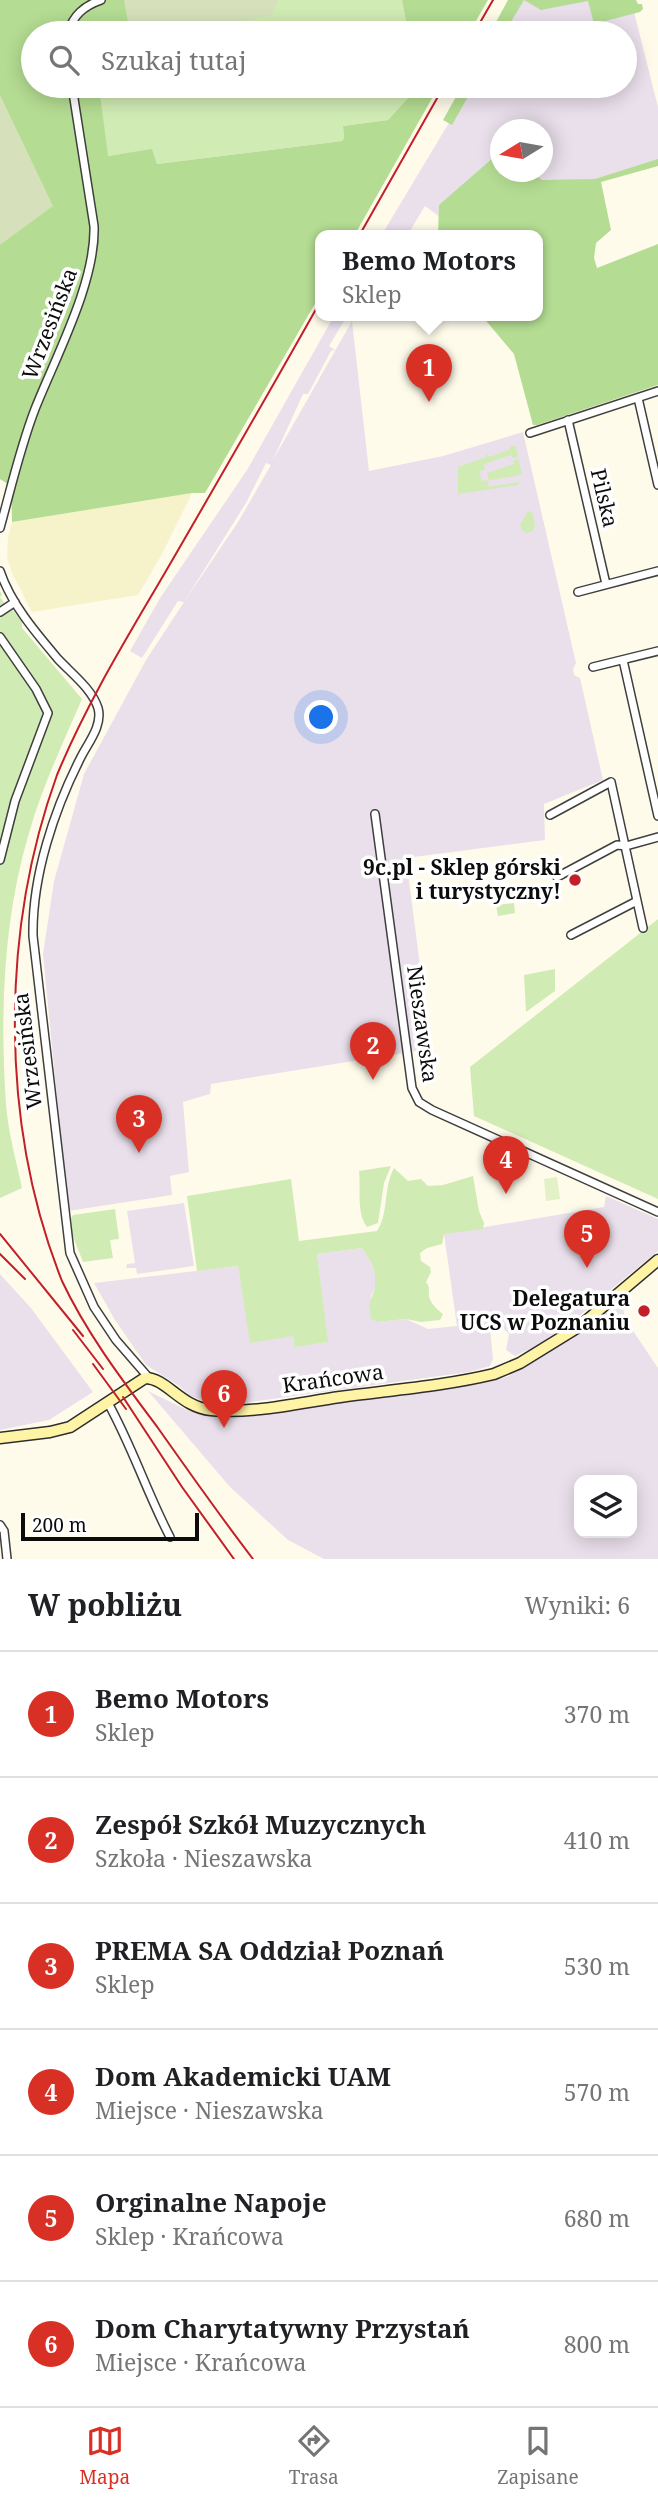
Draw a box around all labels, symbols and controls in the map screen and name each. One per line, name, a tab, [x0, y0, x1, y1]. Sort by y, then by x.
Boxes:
search box	[21, 21, 637, 98]
icon: search	[45, 41, 83, 79]
text: Szukaj tutaj	[101, 42, 247, 78]
north arrow	[490, 119, 553, 182]
popup	[315, 230, 543, 321]
text: Bemo Motors	[342, 242, 516, 278]
street label: Wrzesińska	[15, 264, 83, 383]
text: Sklep	[342, 278, 402, 310]
pin: 1	[406, 344, 452, 402]
street label: Pilska	[585, 466, 625, 530]
your location	[304, 700, 338, 734]
place label: 9c.pl - Sklep górski i turystyczny!	[363, 853, 562, 905]
marker: 9c.pl - Sklep górski i turystyczny!	[567, 872, 583, 888]
street label: Nieszawska	[401, 964, 445, 1084]
street label: Wrzesińska	[6, 991, 48, 1111]
pin: 2	[350, 1022, 396, 1080]
pin: 3	[116, 1095, 162, 1153]
pin: 4	[483, 1136, 529, 1194]
pin: 5	[564, 1210, 610, 1268]
place label: Delegatura UCS w Poznaniu	[460, 1284, 630, 1336]
marker: Delegatura UCS w Poznaniu	[636, 1303, 652, 1319]
street label: Krańcowa	[280, 1357, 385, 1399]
pin: 6	[201, 1370, 247, 1428]
map controls	[574, 1475, 637, 1538]
button: layers	[574, 1475, 637, 1538]
scale bar	[21, 1510, 200, 1542]
text: 200 m	[32, 1512, 87, 1538]
text: W pobliżu	[28, 1584, 182, 1625]
text: Wyniki: 6	[524, 1589, 630, 1621]
text: Bemo Motors	[95, 1680, 269, 1716]
text: 1	[45, 1698, 58, 1730]
text: 370 m	[564, 1698, 630, 1730]
text: Sklep	[95, 1716, 155, 1748]
text: Zespół Szkół Muzycznych	[95, 1806, 426, 1842]
text: 2	[45, 1824, 58, 1856]
text: 410 m	[564, 1824, 630, 1856]
text: Szkoła · Nieszawska	[95, 1842, 313, 1874]
text: PREMA SA Oddział Poznań	[95, 1932, 444, 1968]
text: 3	[45, 1950, 58, 1982]
text: 530 m	[564, 1950, 630, 1982]
text: Sklep	[95, 1968, 155, 2000]
text: Dom Akademicki UAM	[95, 2058, 391, 2094]
text: 4	[45, 2076, 58, 2108]
text: 570 m	[564, 2076, 630, 2108]
text: Miejsce · Nieszawska	[95, 2094, 324, 2126]
text: Orginalne Napoje	[95, 2184, 327, 2220]
text: 5	[45, 2202, 58, 2234]
text: 680 m	[564, 2202, 630, 2234]
text: Sklep · Krańcowa	[95, 2220, 284, 2252]
text: Dom Charytatywny Przystań	[95, 2310, 470, 2346]
text: 6	[45, 2328, 58, 2360]
text: 800 m	[564, 2328, 630, 2360]
text: Miejsce · Krańcowa	[95, 2346, 306, 2378]
tab: Mapa	[79, 2422, 130, 2490]
tab: Trasa	[289, 2422, 339, 2490]
tab: Zapisane	[497, 2422, 579, 2490]

